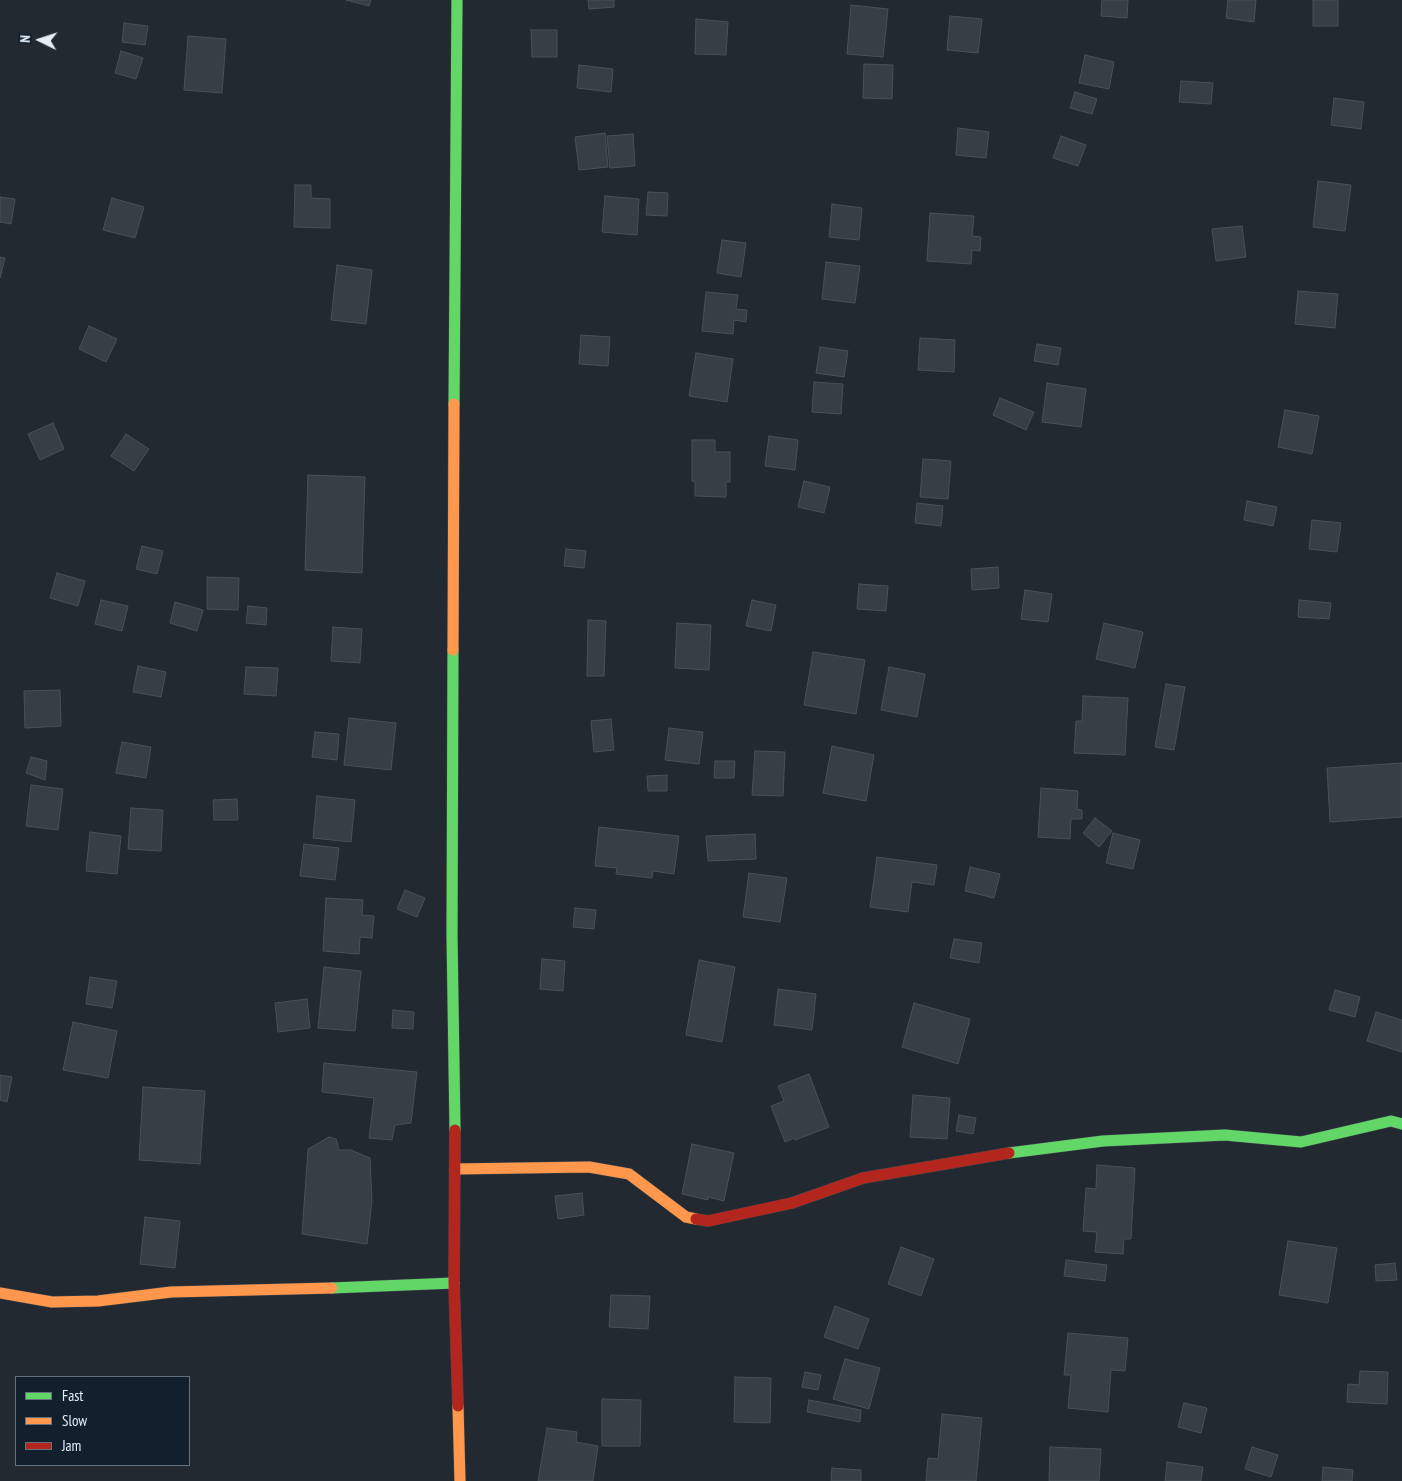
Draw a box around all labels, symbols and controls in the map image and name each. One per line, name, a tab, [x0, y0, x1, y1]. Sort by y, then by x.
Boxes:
north arrow	[15, 15, 65, 65]
text: N	[16, 35, 34, 43]
legend	[15, 1376, 190, 1466]
text: Fast	[62, 1386, 83, 1405]
text: Slow	[62, 1411, 87, 1430]
text: Jam	[62, 1436, 81, 1455]

